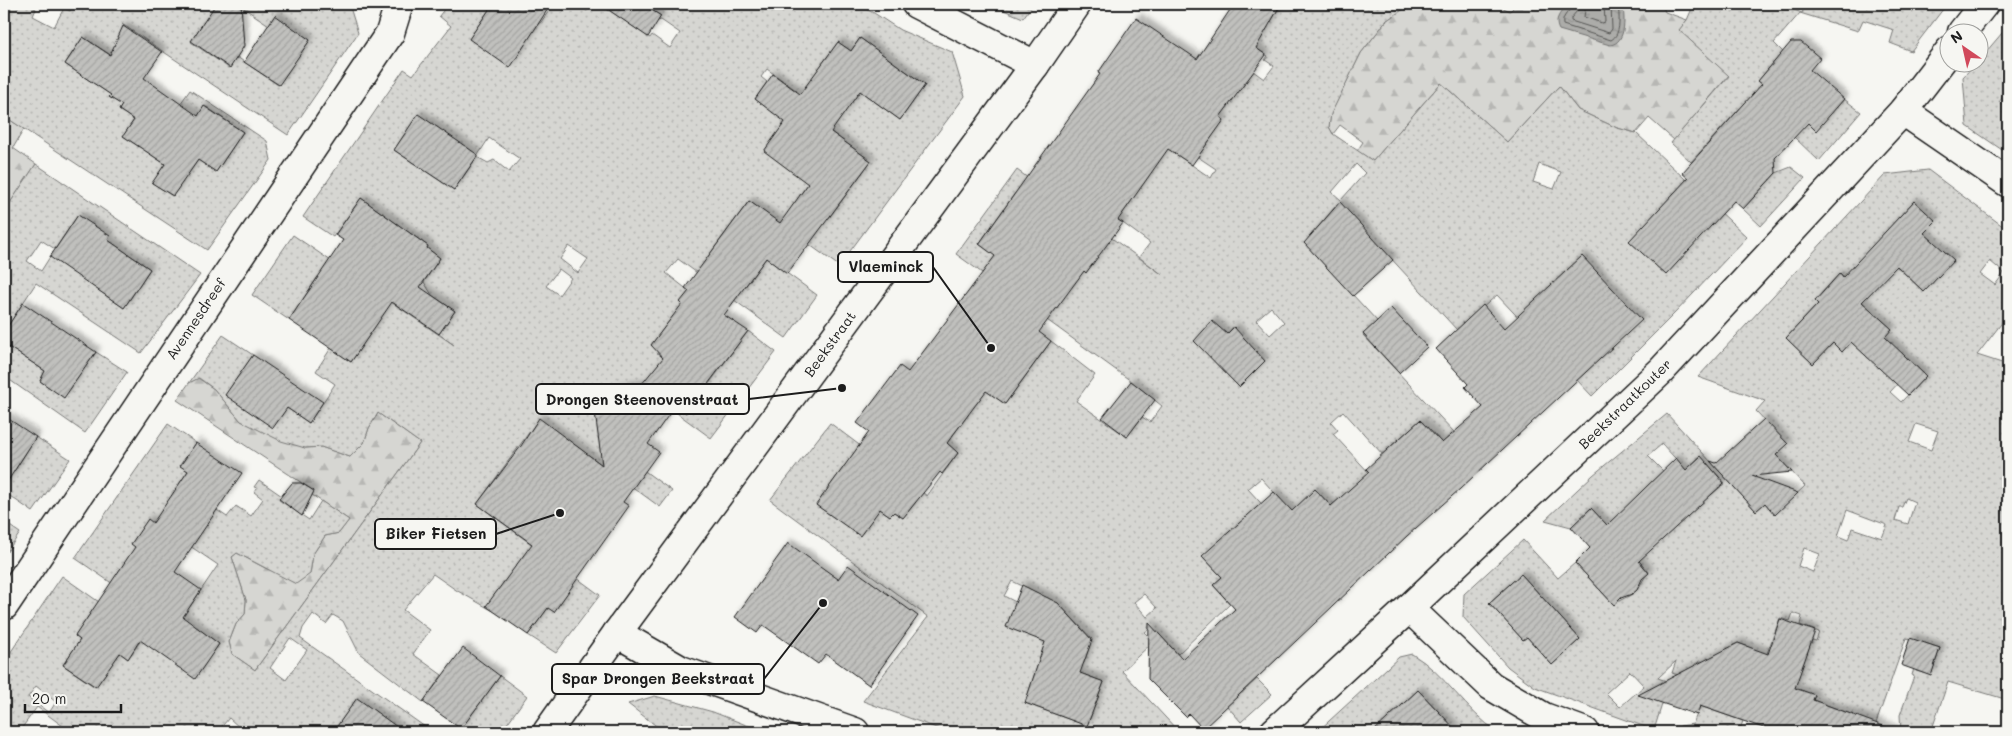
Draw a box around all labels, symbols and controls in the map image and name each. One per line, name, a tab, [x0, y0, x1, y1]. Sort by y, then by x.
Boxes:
north arrow	[1940, 22, 1990, 72]
text: N	[1947, 26, 1966, 48]
callout: Vlaeminck	[838, 252, 933, 282]
text: Vlaeminck	[849, 256, 923, 276]
street label: Avennesdreef	[161, 274, 230, 363]
street label: Beekstraat	[799, 307, 860, 380]
street label: Beekstraatkouter	[1574, 354, 1675, 453]
callout: Drongen Steenovenstraat	[536, 384, 749, 414]
text: Drongen Steenovenstraat	[546, 389, 739, 409]
callout: Biker Fietsen	[375, 519, 496, 549]
text: Biker Fietsen	[386, 523, 486, 543]
callout: Spar Drongen Beekstraat	[552, 664, 764, 694]
text: Spar Drongen Beekstraat	[562, 668, 755, 688]
scale bar	[25, 681, 121, 713]
text: 20 m	[32, 688, 66, 708]

